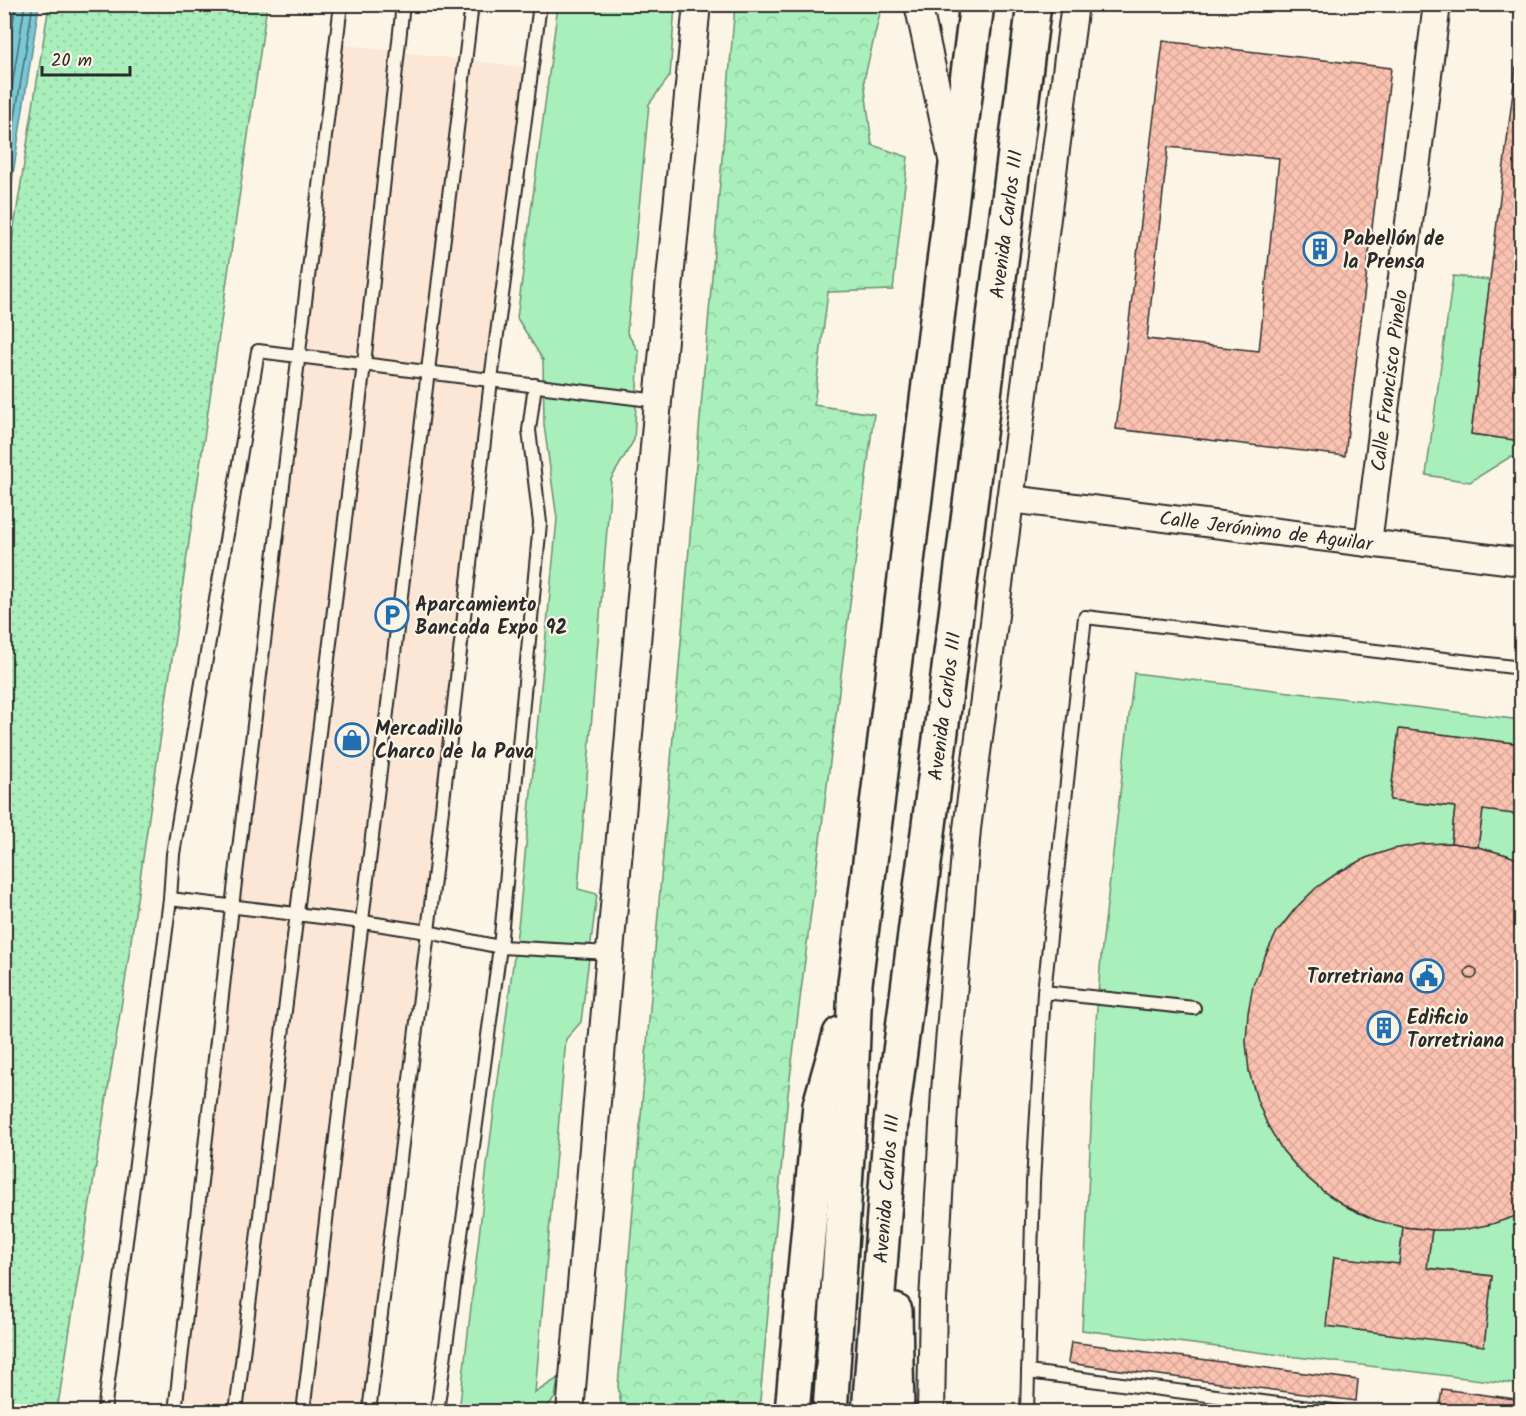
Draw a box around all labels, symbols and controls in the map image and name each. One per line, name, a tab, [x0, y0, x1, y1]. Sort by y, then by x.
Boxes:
scale bar	[42, 39, 130, 77]
text: 20 m	[51, 47, 92, 76]
street label: Avenida Carlos III	[982, 148, 1033, 301]
place label: Pabellón de la Prensa	[1343, 224, 1445, 279]
building icon: Pabellón de la Prensa	[1302, 231, 1338, 267]
street label: Calle Francisco Pinelo	[1363, 288, 1418, 473]
street label: Calle Jerónimo de Aguilar	[1157, 504, 1376, 562]
place label: Aparcamiento Bancada Expo 92	[415, 590, 567, 645]
parking icon: Aparcamiento Bancada Expo 92	[374, 597, 410, 633]
street label: Avenida Carlos III	[921, 630, 972, 783]
place label: Mercadillo Charco de la Pava	[375, 714, 534, 769]
shop icon: Mercadillo Charco de la Pava	[334, 722, 370, 758]
public building icon: Torretriana	[1409, 958, 1445, 994]
place label: Torretriana	[1307, 962, 1404, 994]
place label: Edificio Torretriana	[1407, 1003, 1504, 1058]
building icon: Edificio Torretriana	[1366, 1010, 1402, 1046]
street label: Avenida Carlos III	[866, 1112, 910, 1265]

